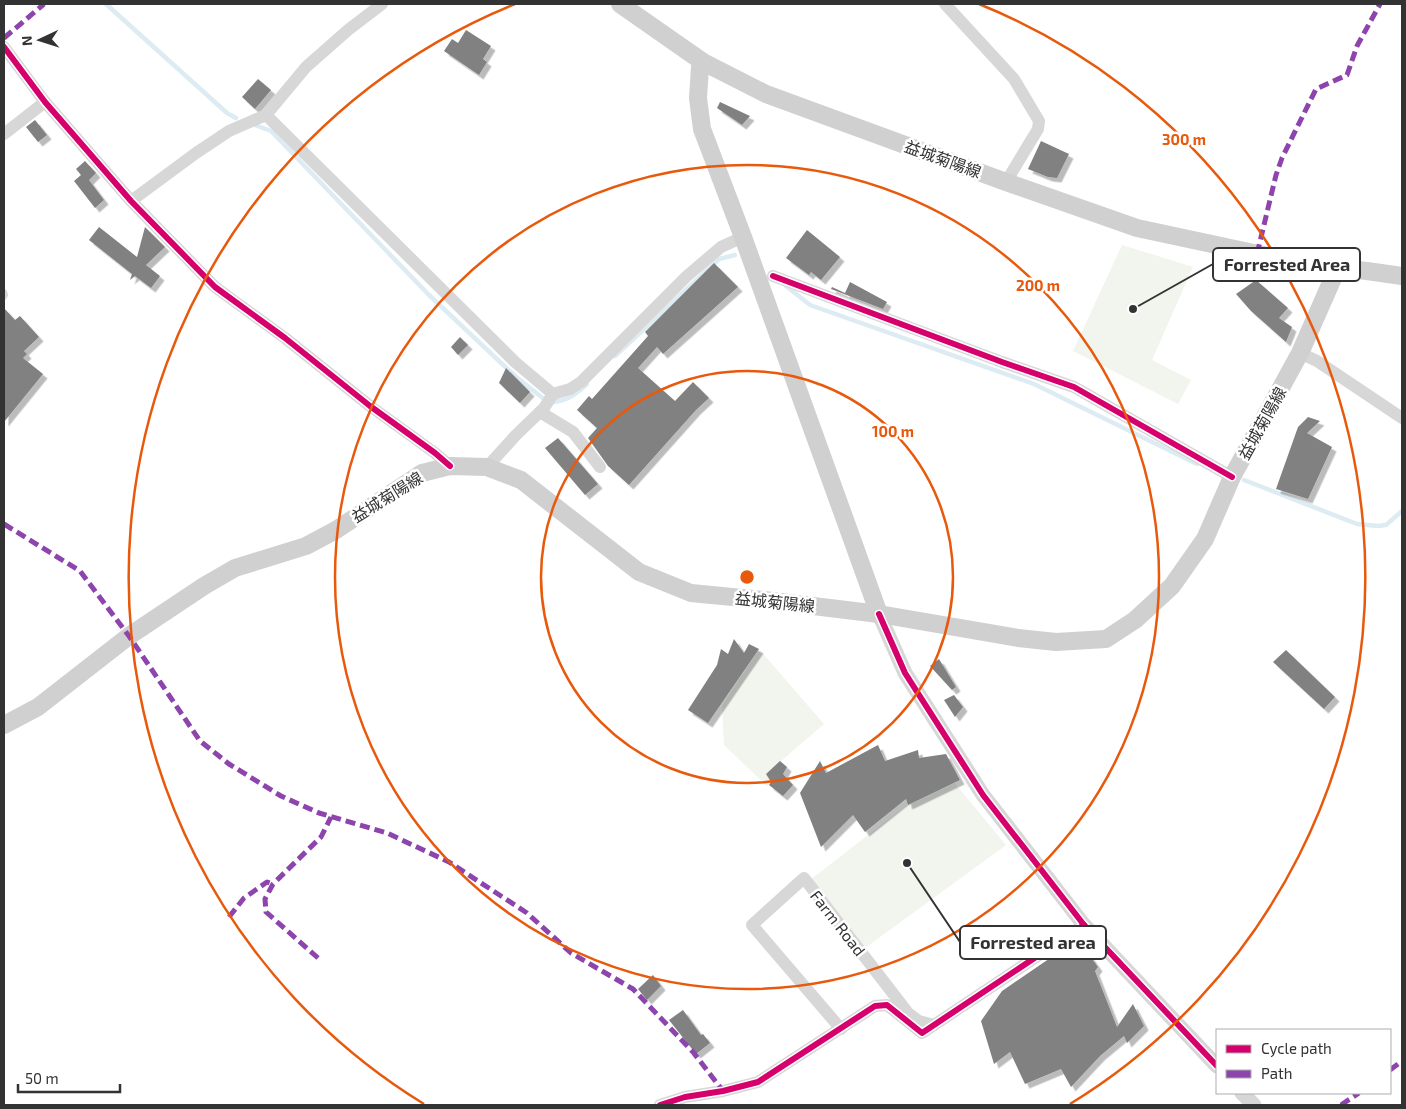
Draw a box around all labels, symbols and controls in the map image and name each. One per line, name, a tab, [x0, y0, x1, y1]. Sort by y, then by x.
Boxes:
north arrow	[15, 15, 65, 65]
text: N	[18, 35, 35, 47]
text: 300 m	[1162, 130, 1206, 148]
street label: 益城菊陽線	[902, 136, 984, 181]
callout: Forrested Area	[1213, 248, 1360, 281]
text: Forrested Area	[1224, 253, 1350, 275]
text: 200 m	[1016, 276, 1060, 294]
street label: 益城菊陽線	[1234, 383, 1289, 462]
text: 100 m	[872, 422, 914, 440]
street label: 益城菊陽線	[348, 467, 426, 526]
centre of rings	[738, 568, 756, 586]
street label: 益城菊陽線	[734, 588, 816, 615]
street label: Farm Road	[807, 886, 870, 959]
callout: Forrested area	[960, 926, 1106, 959]
text: Forrested area	[970, 931, 1096, 953]
legend	[1216, 1029, 1391, 1094]
text: Cycle path	[1261, 1039, 1332, 1057]
scale bar	[18, 1062, 120, 1094]
text: Path	[1261, 1064, 1292, 1082]
text: 50 m	[25, 1069, 59, 1087]

